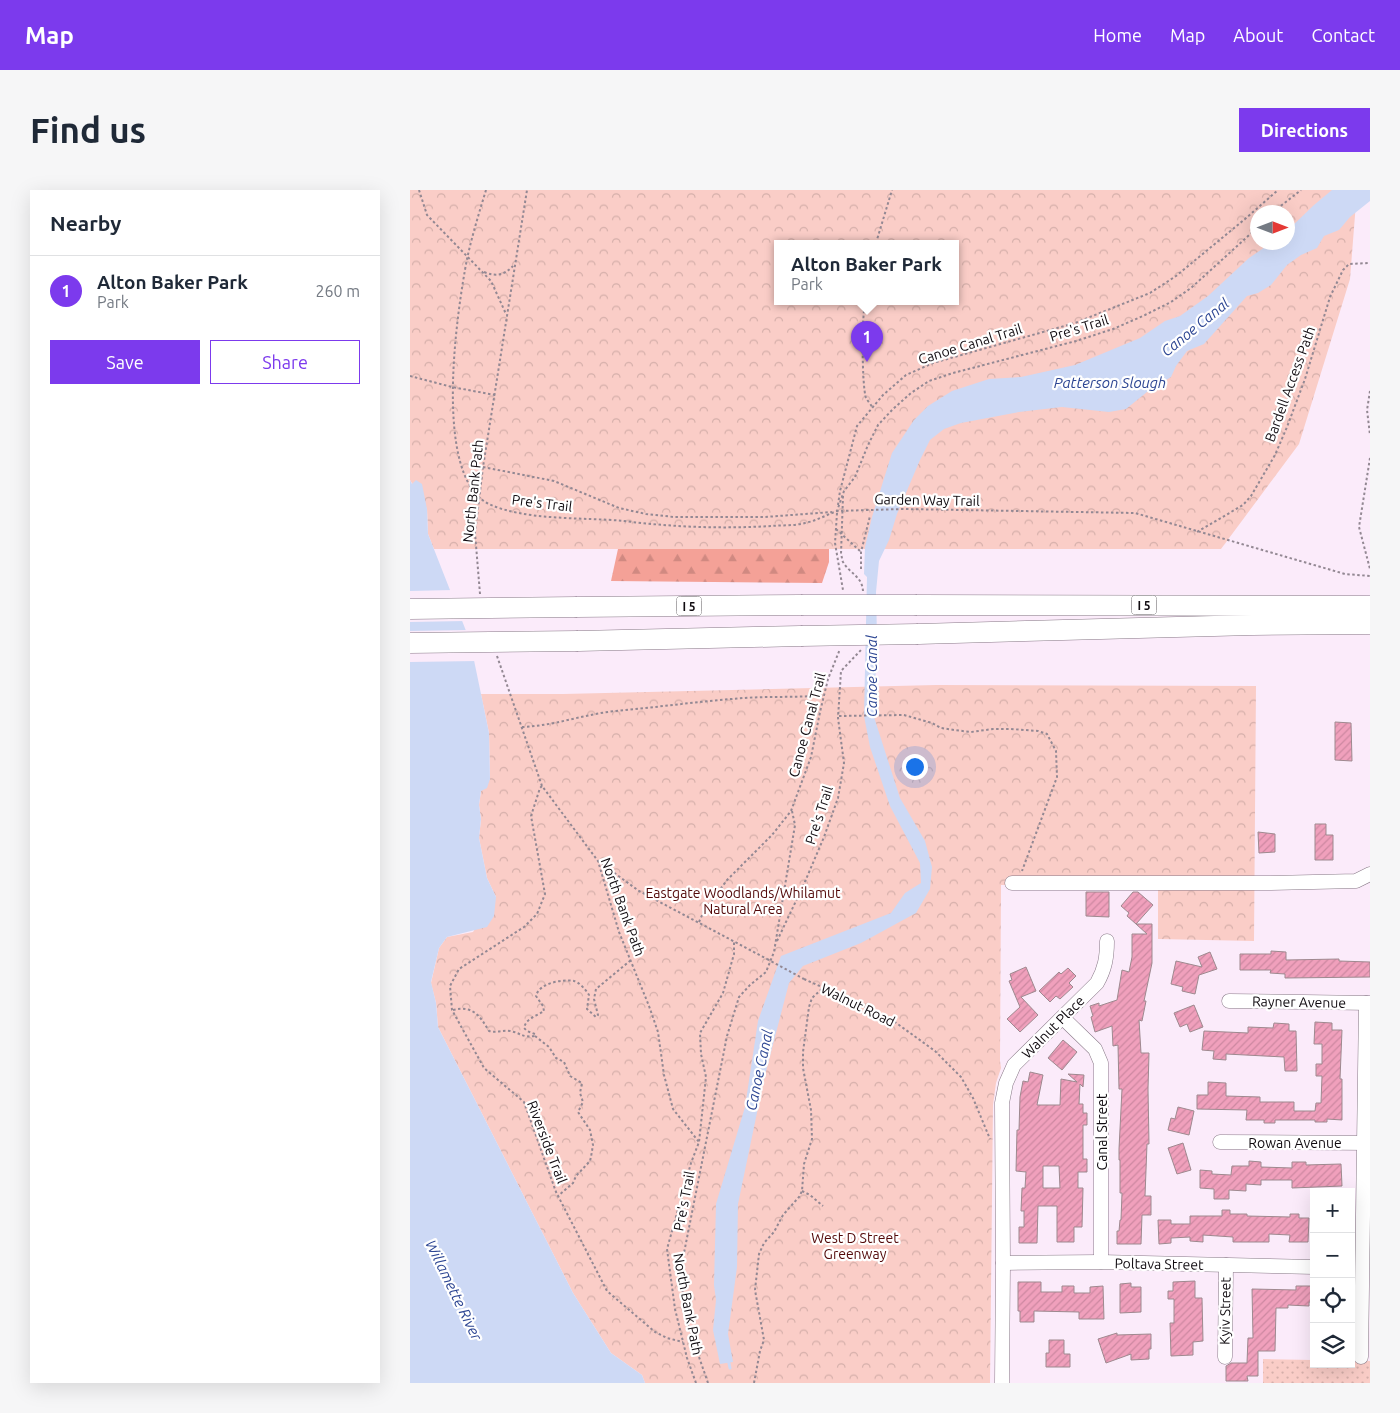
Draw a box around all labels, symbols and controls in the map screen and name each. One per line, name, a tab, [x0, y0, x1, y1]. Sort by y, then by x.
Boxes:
text: Map	[25, 22, 74, 49]
text: Home	[1093, 25, 1142, 45]
text: Map	[1170, 25, 1205, 45]
text: About	[1233, 25, 1283, 45]
text: Contact	[1311, 25, 1375, 45]
button: Directions	[1239, 108, 1370, 152]
text: Find us	[30, 110, 146, 150]
north arrow	[1250, 205, 1295, 250]
text: Nearby	[50, 211, 121, 235]
popup	[774, 240, 959, 305]
text: Alton Baker Park	[791, 253, 942, 275]
text: Alton Baker Park	[97, 271, 248, 293]
text: Park	[791, 275, 823, 293]
text: 1	[61, 282, 71, 300]
text: 260 m	[315, 282, 360, 300]
text: Park	[97, 293, 129, 311]
water label: Canoe Canal	[1158, 294, 1233, 360]
street label: Pre's Trail	[1048, 311, 1111, 345]
pin: 1	[851, 321, 883, 362]
street label: Canoe Canal Trail	[916, 321, 1024, 367]
street label: Bardell Access Path	[1262, 324, 1318, 444]
button: Save	[50, 340, 200, 384]
button: Share	[210, 340, 360, 384]
water label: Patterson Slough	[1054, 374, 1166, 391]
street label: North Bank Path	[460, 439, 486, 543]
street label: Pre's Trail	[511, 491, 573, 515]
street label: Garden Way Trail	[874, 491, 980, 509]
road number: I 5	[676, 596, 702, 616]
road number: I 5	[1132, 596, 1156, 614]
water label: Canoe Canal	[863, 634, 880, 717]
street label: Canoe Canal Trail	[785, 671, 829, 779]
your location	[902, 754, 928, 780]
street label: Pre's Trail	[802, 783, 836, 846]
street label: North Bank Path	[598, 856, 648, 958]
park label: Eastgate Woodlands/Whilamut Natural Area	[646, 885, 841, 917]
street label: Walnut Road	[818, 980, 898, 1030]
street label: Walnut Place	[1018, 992, 1088, 1062]
street label: Rayner Avenue	[1252, 993, 1346, 1011]
water label: Canoe Canal	[742, 1027, 776, 1112]
street label: Canal Street	[1094, 1093, 1110, 1170]
street label: Riverside Trail	[524, 1098, 570, 1186]
street label: Rowan Avenue	[1248, 1135, 1342, 1151]
street label: Pre's Trail	[670, 1169, 698, 1232]
map controls	[1310, 1188, 1355, 1368]
button: +	[1310, 1188, 1355, 1233]
park label: West D Street Greenway	[811, 1230, 899, 1262]
button: −	[1310, 1233, 1355, 1278]
water label: Willamette River	[422, 1237, 486, 1344]
street label: North Bank Path	[670, 1252, 706, 1356]
street label: Poltava Street	[1114, 1255, 1204, 1273]
street label: Kyiv Street	[1216, 1277, 1234, 1345]
button: locate	[1310, 1278, 1355, 1323]
button: layers	[1310, 1323, 1355, 1368]

